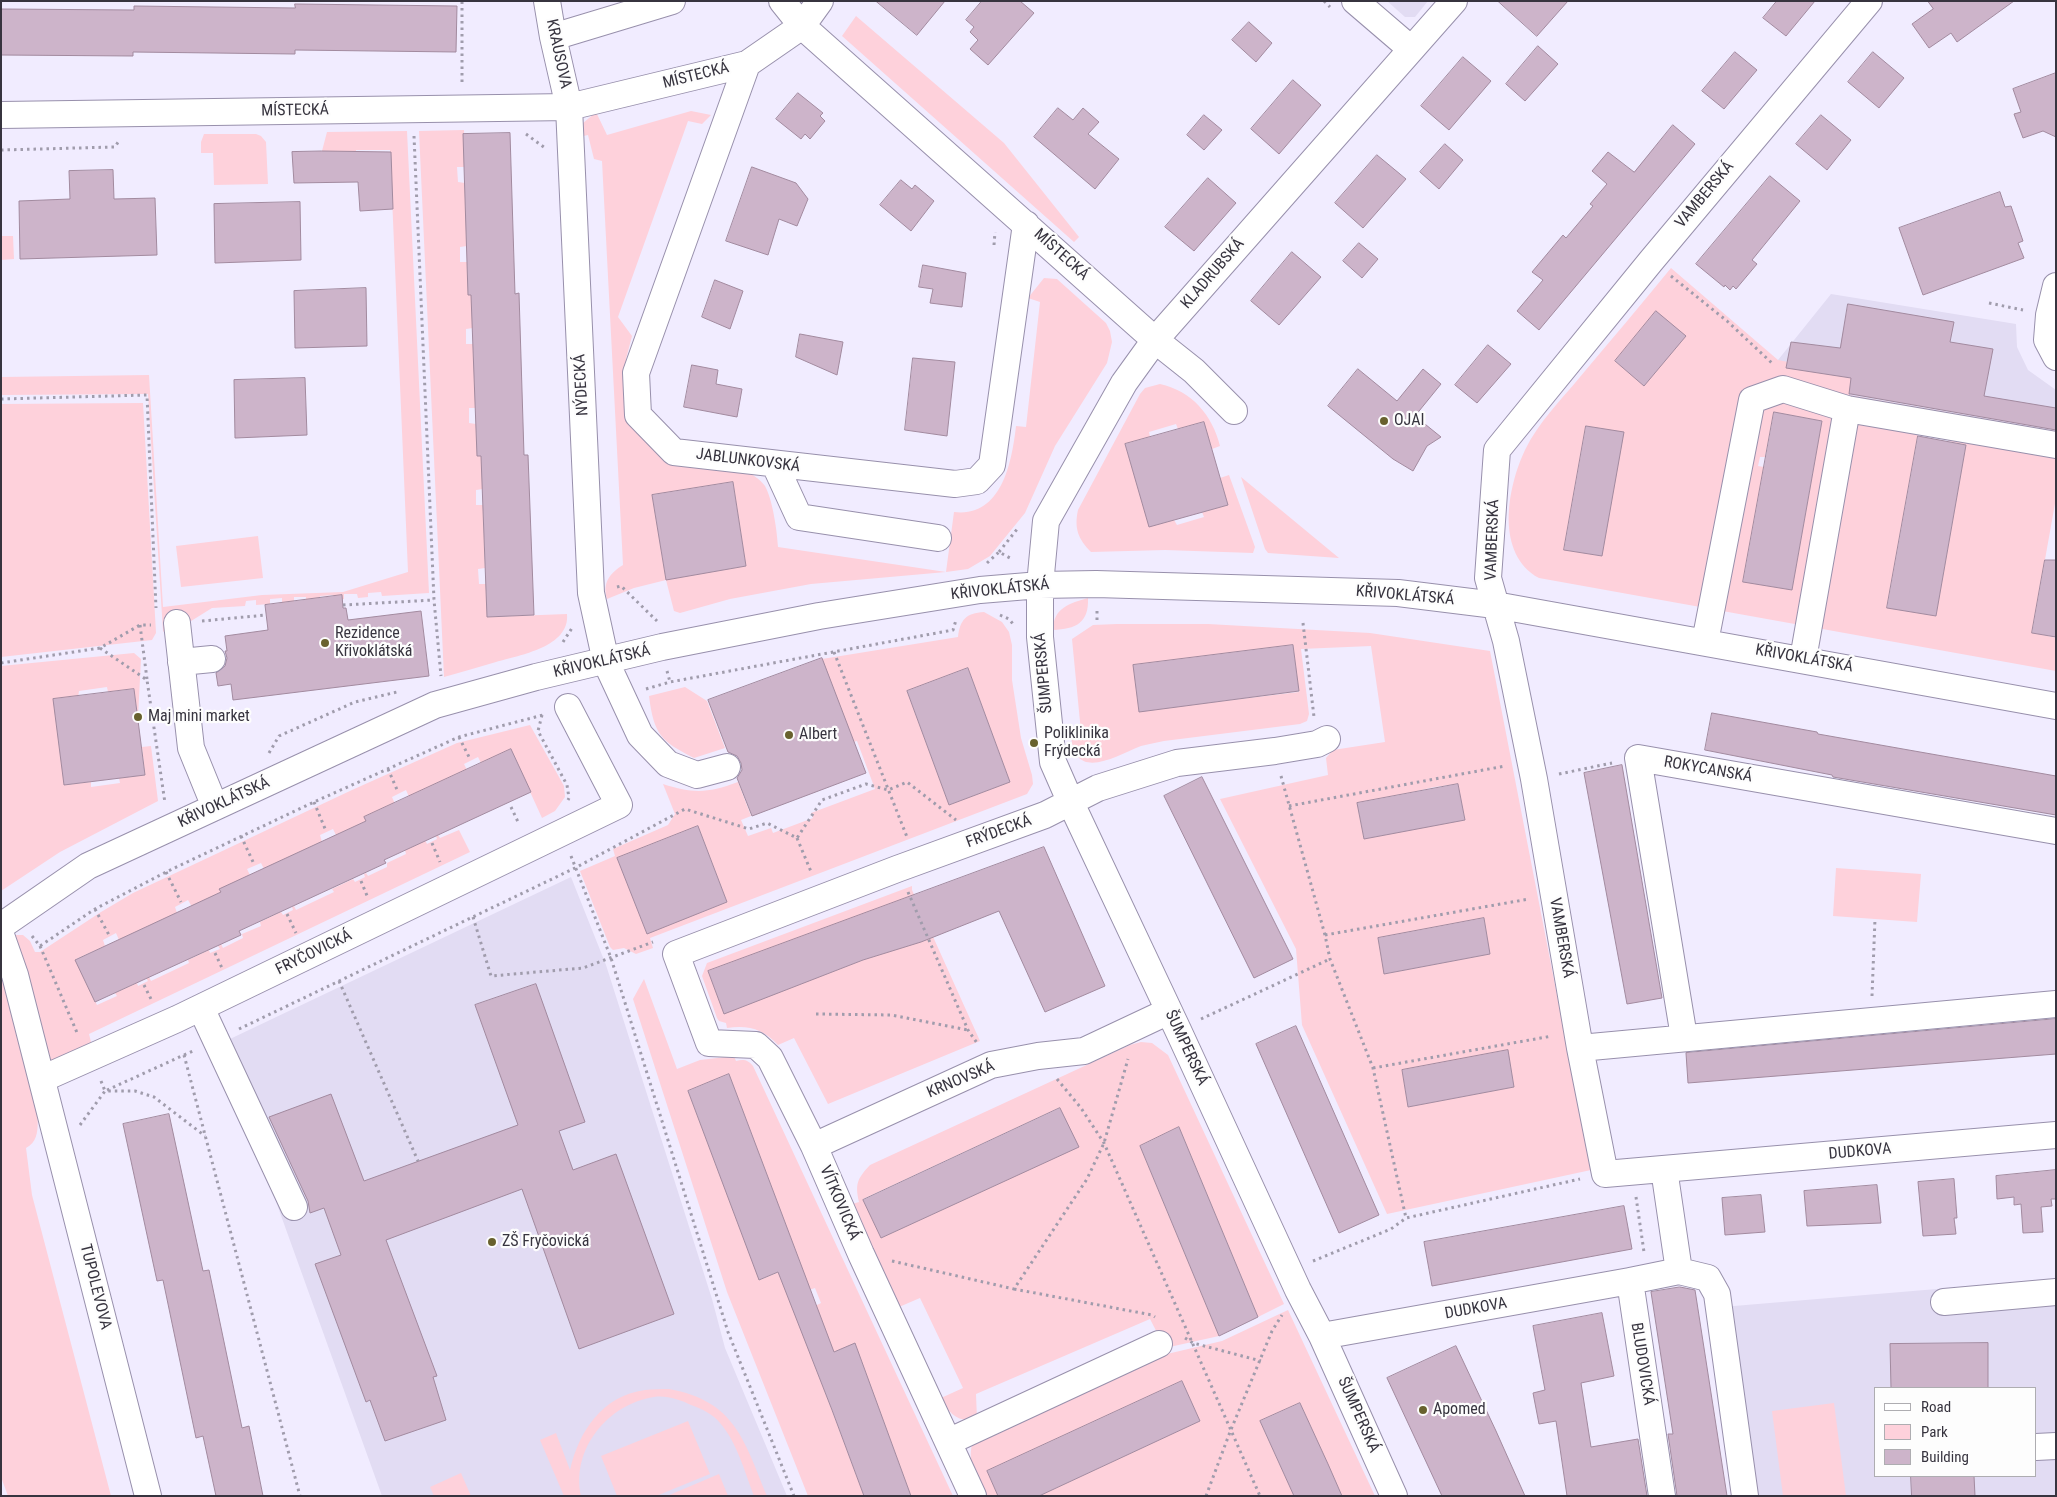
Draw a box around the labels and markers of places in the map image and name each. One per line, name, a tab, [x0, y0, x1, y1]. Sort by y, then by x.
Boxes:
place label: OJAI	[1394, 411, 1424, 431]
marker: OJAI	[1378, 415, 1390, 427]
place label: Rezidence Křivoklátská	[335, 624, 412, 662]
marker: Rezidence Křivoklátská	[319, 637, 331, 649]
place label: Maj mini market	[148, 707, 250, 727]
marker: Maj mini market	[132, 711, 144, 723]
place label: Poliklinika Frýdecká	[1044, 724, 1109, 762]
place label: Albert	[799, 725, 837, 745]
marker: Albert	[783, 729, 795, 741]
marker: Poliklinika Frýdecká	[1028, 737, 1040, 749]
place label: ZŠ Fryčovická	[502, 1232, 589, 1252]
marker: ZŠ Fryčovická	[486, 1236, 498, 1248]
place label: Apomed	[1433, 1400, 1486, 1420]
marker: Apomed	[1417, 1404, 1429, 1416]

